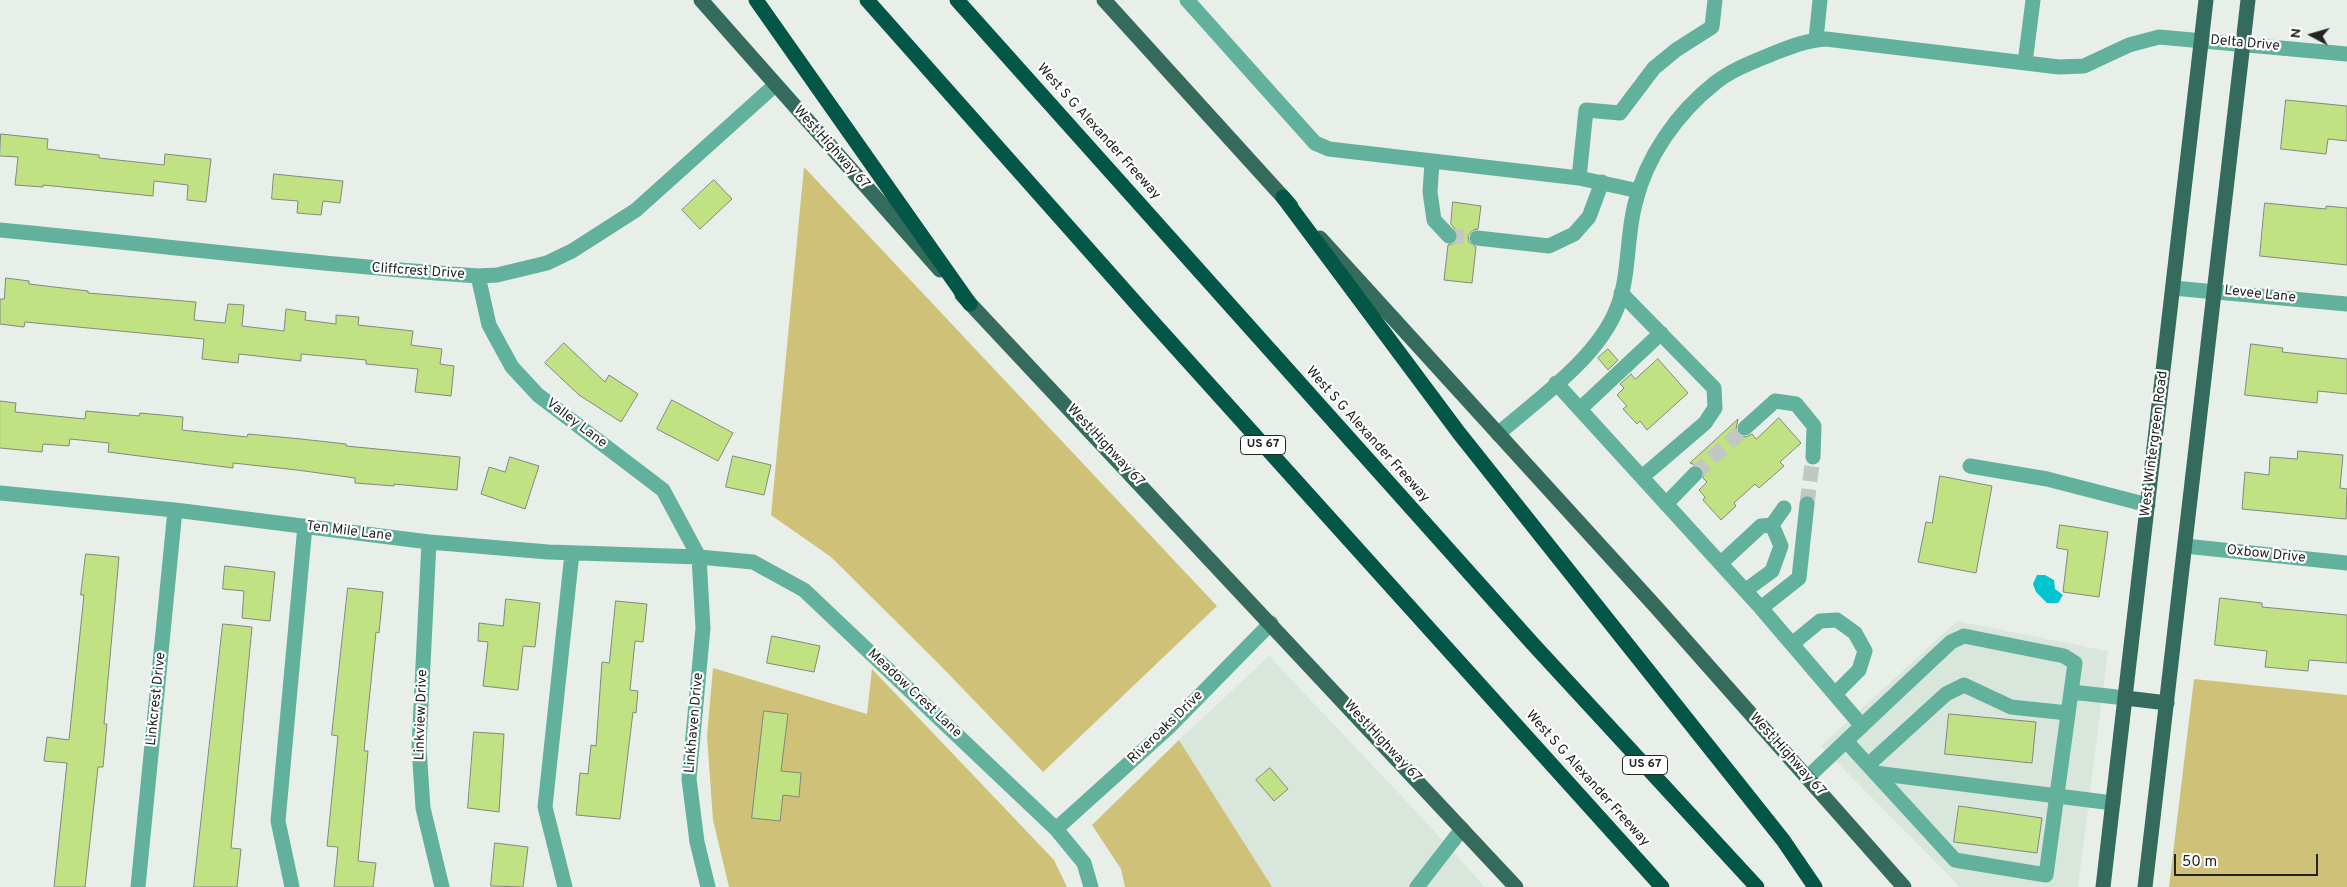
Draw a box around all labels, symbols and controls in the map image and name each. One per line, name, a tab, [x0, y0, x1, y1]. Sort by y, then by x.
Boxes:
north arrow	[2287, 10, 2337, 60]
text: N	[2288, 27, 2306, 39]
street label: Delta Drive	[2210, 33, 2280, 55]
street label: West S G Alexander Freeway	[1032, 61, 1164, 203]
street label: West Highway 67	[789, 103, 873, 193]
street label: Cliffcrest Drive	[371, 260, 465, 284]
street label: Levee Lane	[2223, 283, 2297, 307]
street label: West S G Alexander Freeway	[1301, 364, 1433, 506]
street label: West Wintergreen Road	[2138, 370, 2172, 518]
street label: Valley Lane	[542, 396, 610, 452]
street label: West Highway 67	[1063, 401, 1147, 491]
road number: US 67	[1240, 436, 1286, 454]
street label: Ten Mile Lane	[305, 518, 393, 546]
street label: Oxbow Drive	[2226, 543, 2306, 567]
street label: Meadow Crest Lane	[863, 646, 965, 742]
street label: Linkcrest Drive	[144, 651, 170, 747]
street label: Linkview Drive	[412, 669, 432, 761]
street label: Linkhaven Drive	[682, 672, 708, 774]
street label: Riveroaks Drive	[1125, 688, 1207, 768]
street label: West Highway 67	[1340, 697, 1424, 787]
street label: West S G Alexander Freeway	[1521, 708, 1653, 850]
street label: West Highway 67	[1745, 710, 1829, 800]
road number: US 67	[1622, 756, 1668, 774]
scale bar	[2177, 844, 2321, 876]
text: 50 m	[2182, 853, 2217, 872]

